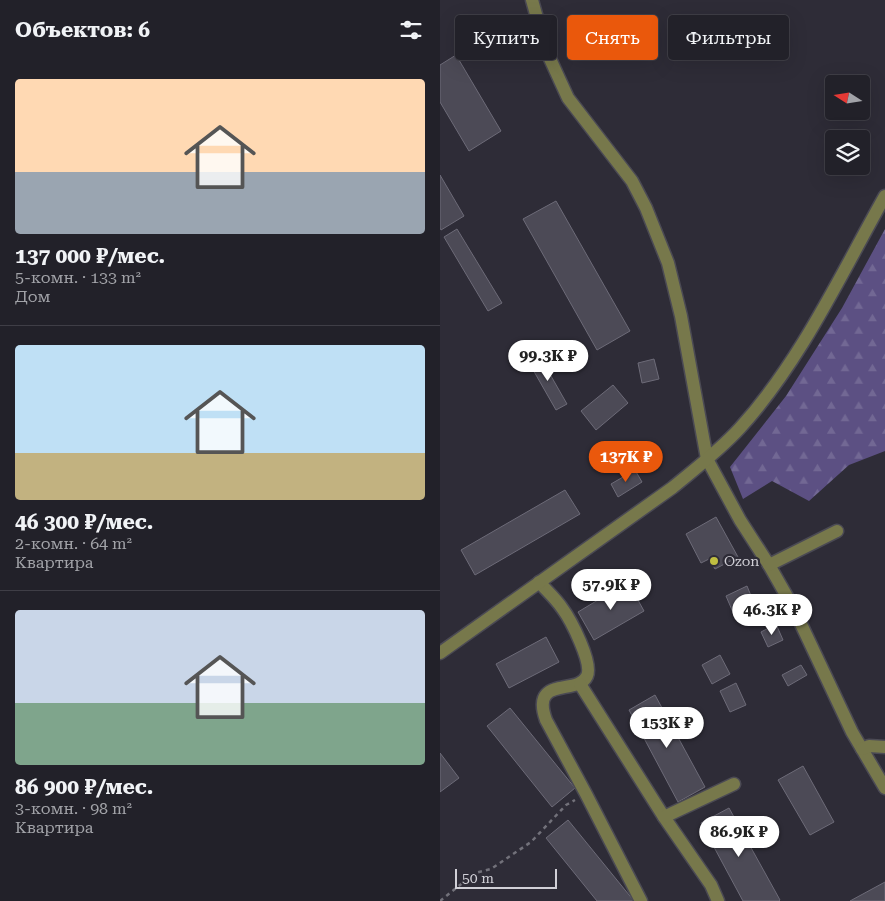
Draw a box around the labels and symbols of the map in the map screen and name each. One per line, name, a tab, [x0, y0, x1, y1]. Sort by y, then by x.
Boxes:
north arrow	[825, 75, 870, 120]
pin: 99.3K ₽	[502, 340, 594, 382]
pin: 137K ₽	[585, 440, 667, 483]
place label: Ozon	[724, 553, 759, 569]
marker: Ozon	[708, 555, 720, 567]
pin: 57.9K ₽	[565, 568, 657, 611]
pin: 46.3K ₽	[726, 594, 818, 636]
pin: 153K ₽	[626, 706, 708, 749]
pin: 86.9K ₽	[693, 816, 785, 858]
scale bar	[455, 866, 558, 889]

